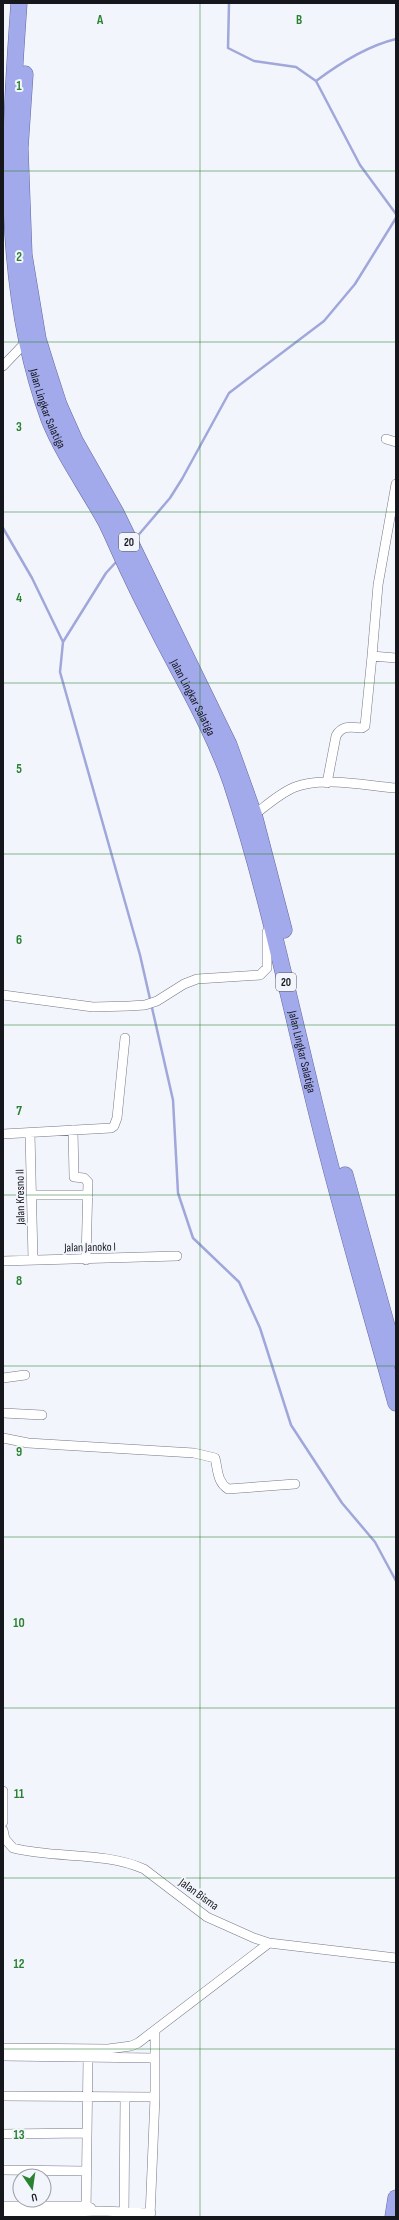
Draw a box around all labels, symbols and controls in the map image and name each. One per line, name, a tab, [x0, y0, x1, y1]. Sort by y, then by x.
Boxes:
text: A	[96, 12, 104, 28]
text: B	[296, 12, 302, 28]
text: 1	[16, 78, 22, 94]
text: 2	[16, 249, 22, 265]
street label: Jalan Lingkar Salatiga	[25, 366, 69, 452]
text: 3	[16, 419, 22, 435]
road number: 20	[119, 533, 139, 551]
text: 4	[16, 590, 22, 606]
street label: Jalan Lingkar Salatiga	[166, 656, 218, 739]
text: 5	[16, 761, 22, 777]
text: 6	[16, 932, 22, 948]
road number: 20	[276, 973, 296, 991]
street label: Jalan Lingkar Salatiga	[284, 1008, 319, 1095]
text: 7	[16, 1103, 22, 1119]
street label: Jalan Kresno II	[13, 1169, 29, 1226]
street label: Jalan Janoko I	[63, 1240, 116, 1255]
text: 8	[16, 1273, 22, 1289]
text: 9	[16, 1444, 22, 1460]
text: 10	[13, 1615, 25, 1631]
text: 11	[14, 1786, 24, 1802]
street label: Jalan Bisma	[175, 1874, 222, 1914]
text: 12	[14, 1956, 25, 1972]
text: 13	[14, 2127, 25, 2143]
north arrow	[12, 2168, 52, 2208]
text: U	[30, 2190, 38, 2204]

